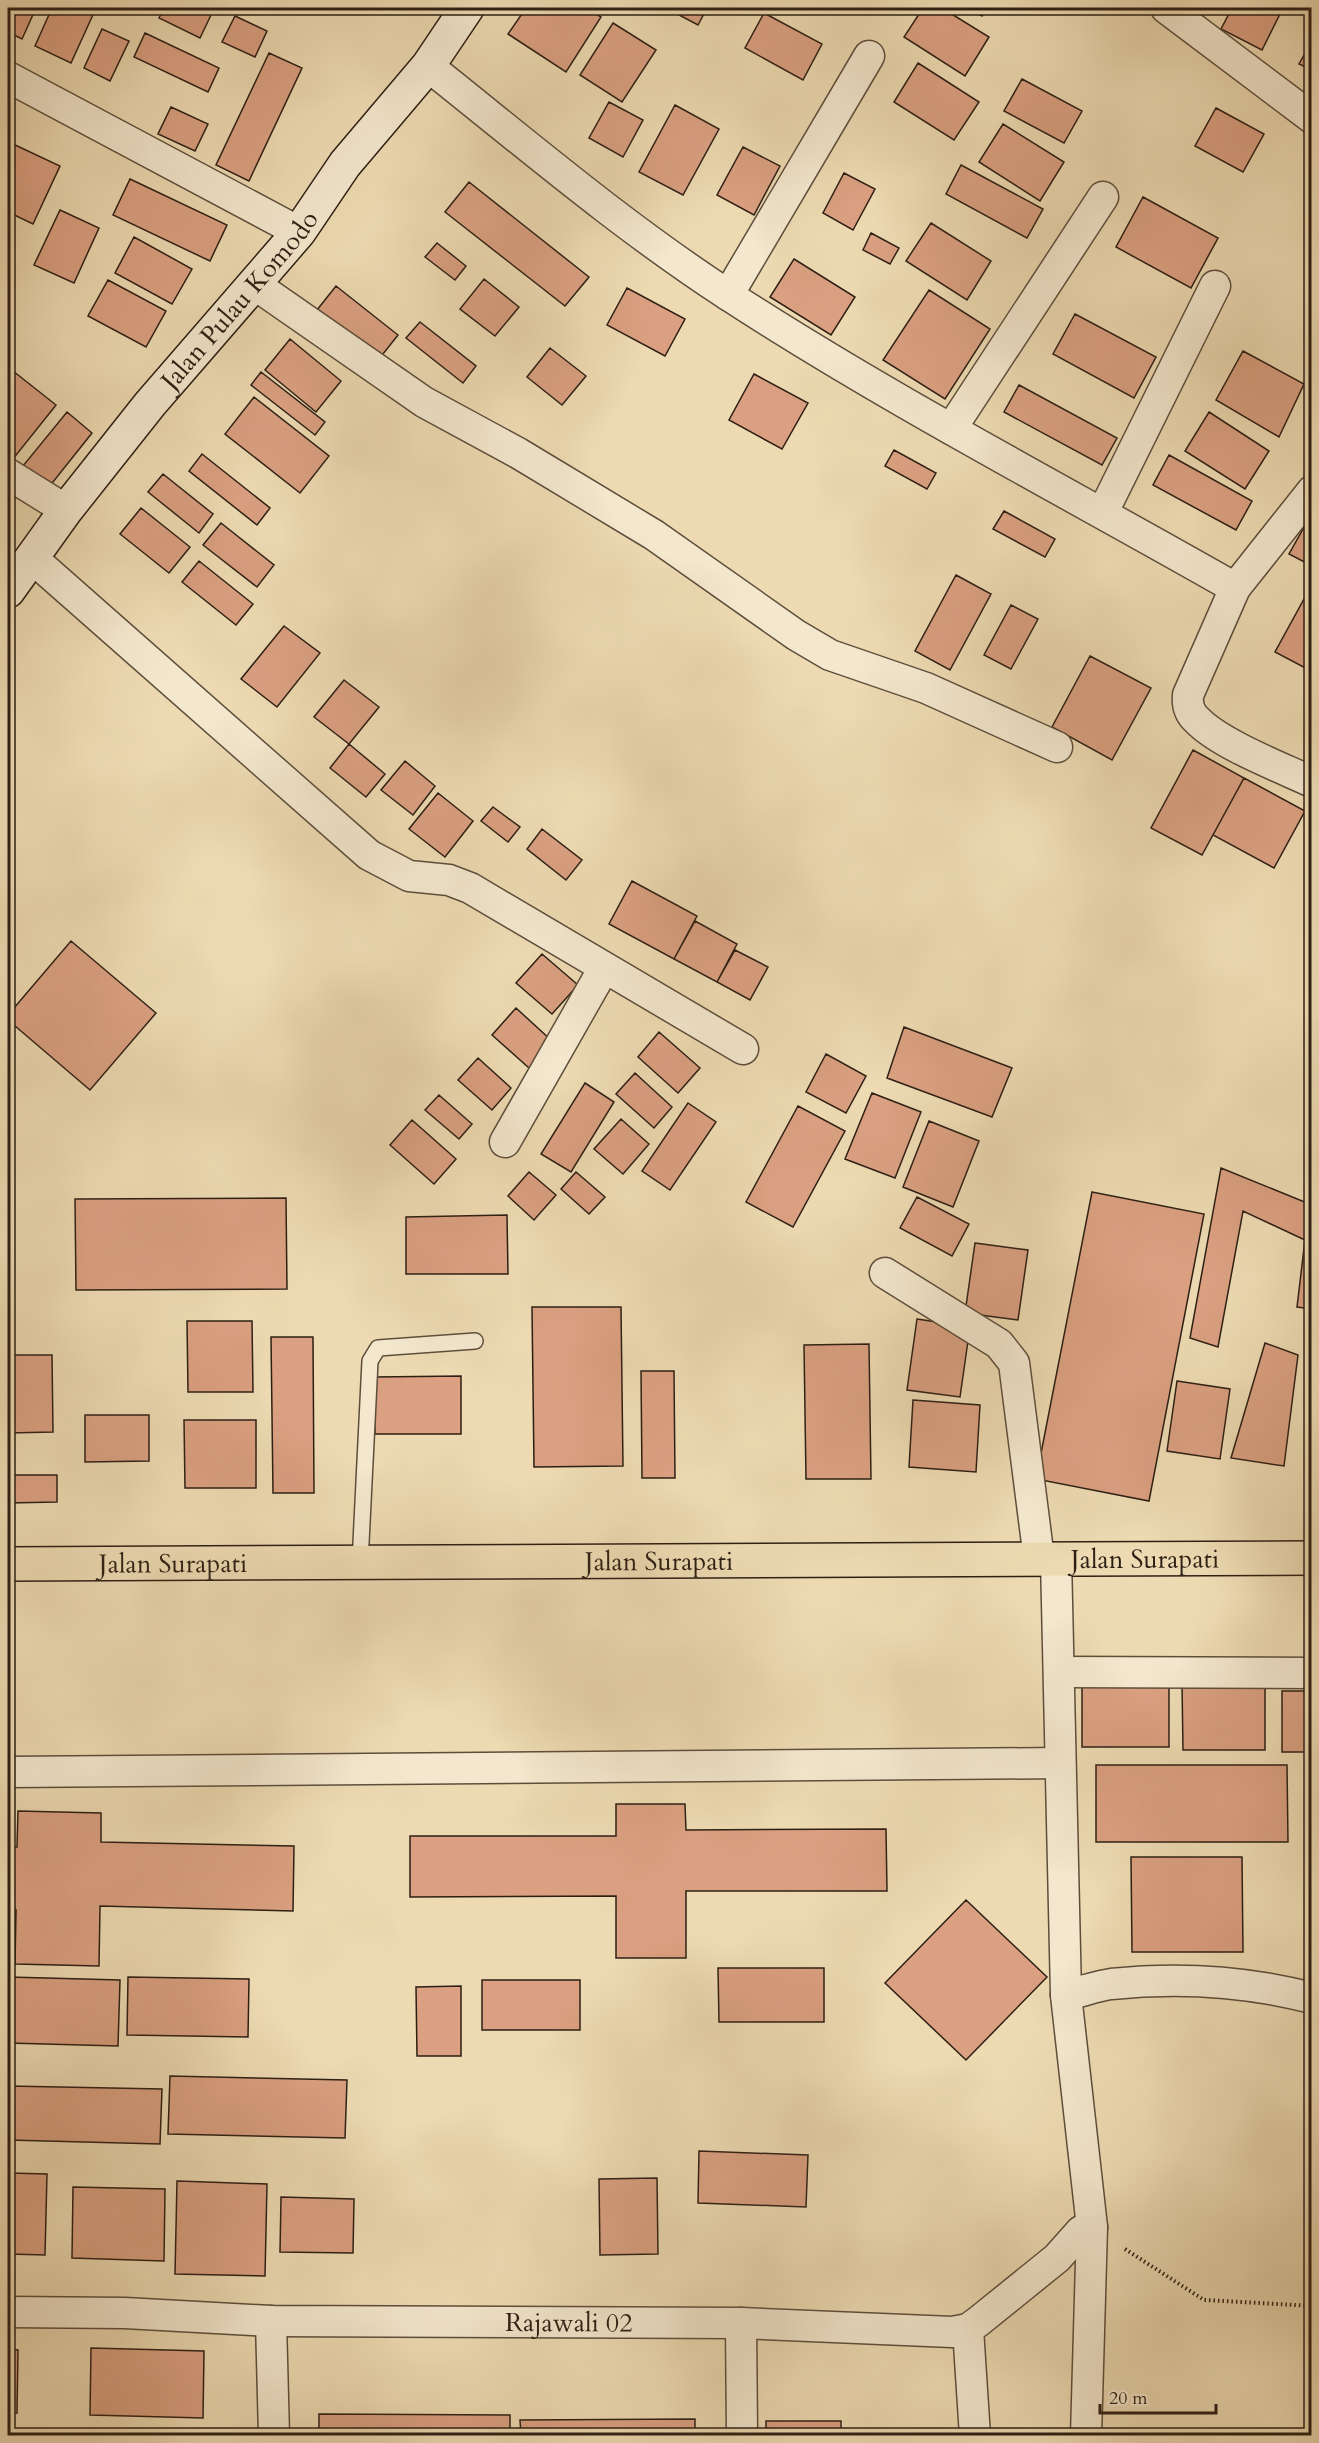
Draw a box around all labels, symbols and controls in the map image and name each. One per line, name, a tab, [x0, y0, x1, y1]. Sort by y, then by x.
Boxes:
street label: Jalan Pulau Komodo	[150, 204, 327, 401]
street label: Jalan Surapati	[1067, 1541, 1219, 1577]
street label: Jalan Surapati	[581, 1544, 733, 1579]
street label: Jalan Surapati	[95, 1546, 247, 1582]
street label: Rajawali 02	[505, 2305, 633, 2341]
scale bar	[1100, 2377, 1216, 2415]
text: 20 m	[1109, 2386, 1148, 2411]

